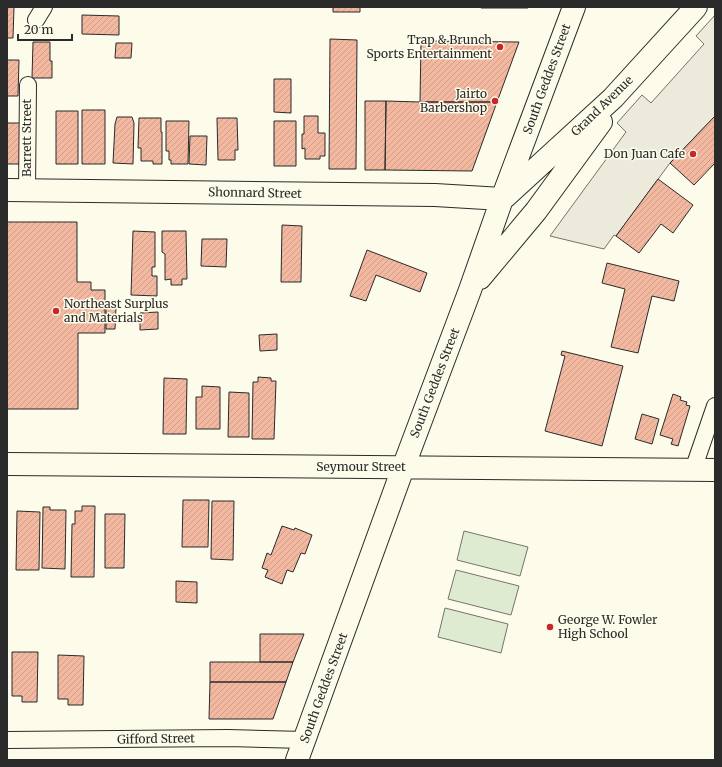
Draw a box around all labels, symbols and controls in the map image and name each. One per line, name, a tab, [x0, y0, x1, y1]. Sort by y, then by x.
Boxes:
scale bar	[18, 16, 72, 42]
street label: South Geddes Street	[520, 21, 574, 136]
text: 20 m	[24, 22, 53, 37]
place label: Trap & Brunch Sports Entertainment	[366, 32, 492, 61]
marker: Trap & Brunch Sports Entertainment	[495, 42, 505, 52]
street label: Grand Avenue	[568, 72, 636, 139]
place label: Jairto Barbershop	[420, 86, 487, 115]
marker: Jairto Barbershop	[490, 96, 500, 106]
street label: Barrett Street	[19, 99, 34, 177]
place label: Don Juan Cafe	[604, 146, 685, 161]
marker: Don Juan Cafe	[688, 149, 698, 159]
street label: Shonnard Street	[208, 184, 302, 201]
place label: Northeast Surplus and Materials	[64, 296, 168, 325]
marker: Northeast Surplus and Materials	[51, 306, 61, 316]
street label: South Geddes Street	[407, 325, 463, 440]
street label: Seymour Street	[316, 459, 406, 474]
place label: George W. Fowler High School	[558, 612, 658, 641]
marker: George W. Fowler High School	[545, 622, 555, 632]
street label: South Geddes Street	[297, 630, 351, 745]
street label: Gifford Street	[117, 730, 195, 747]

